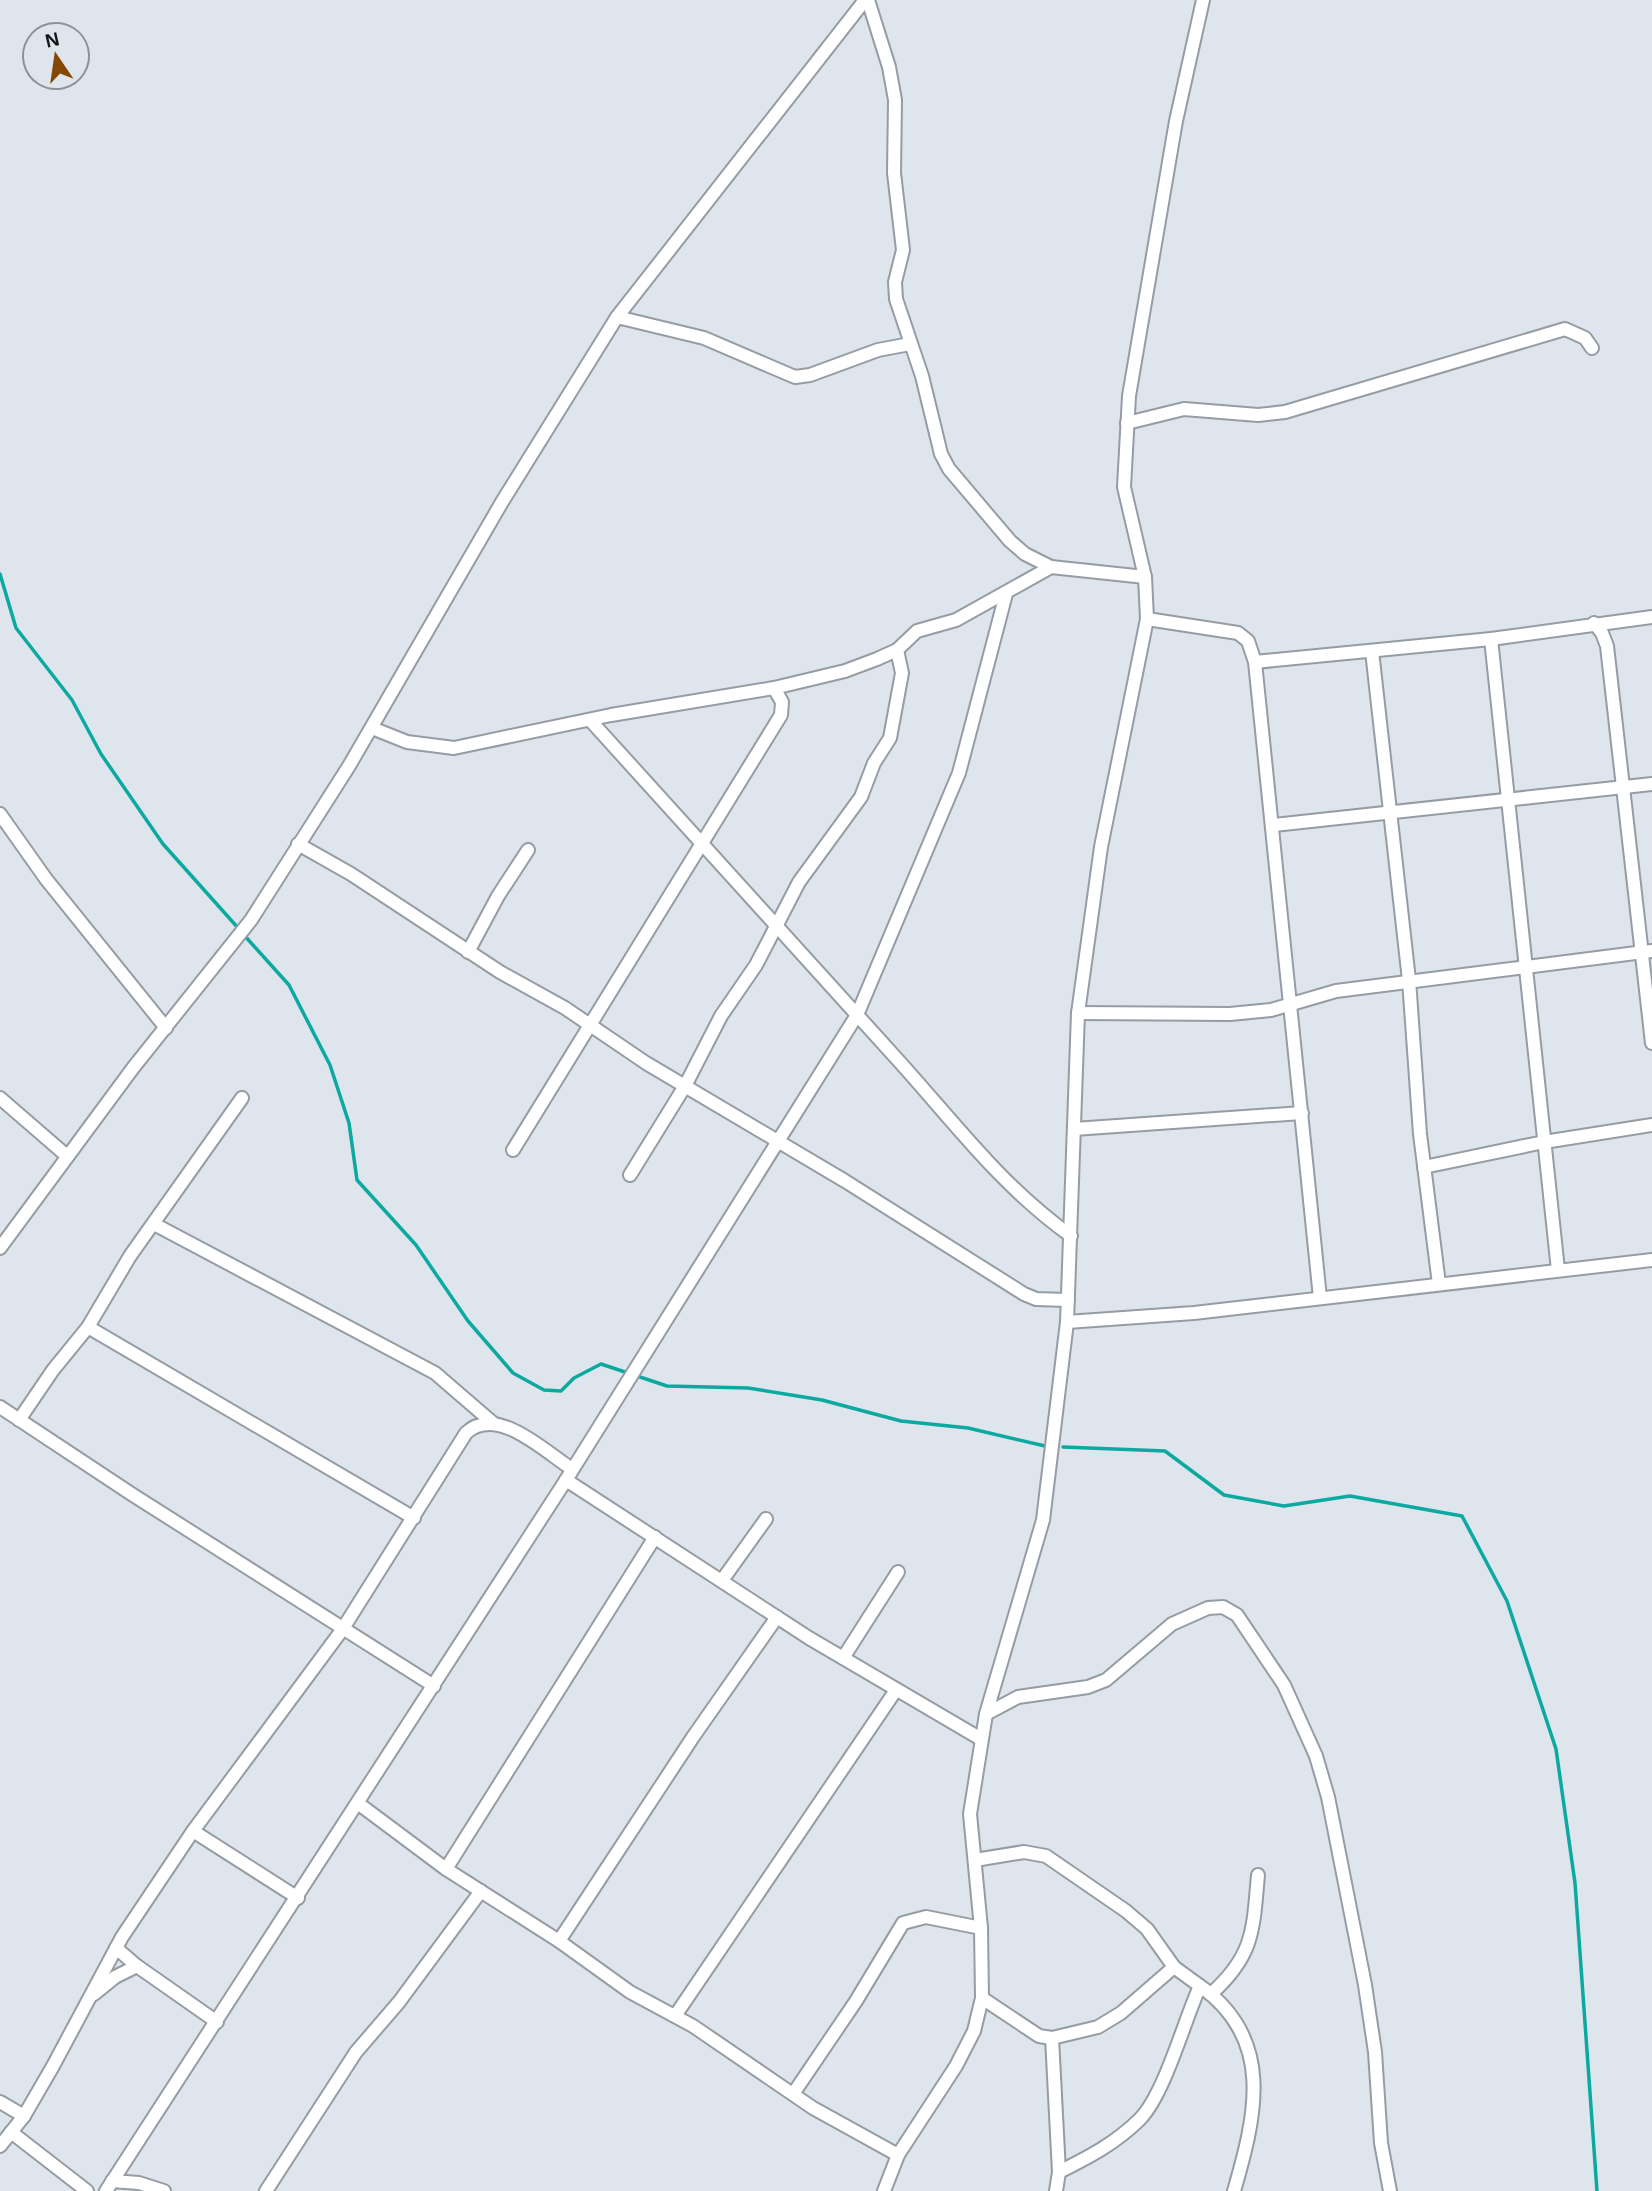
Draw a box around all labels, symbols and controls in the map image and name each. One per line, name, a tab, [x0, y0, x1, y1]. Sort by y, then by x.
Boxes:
north arrow	[21, 21, 91, 91]
text: N	[43, 28, 61, 52]

